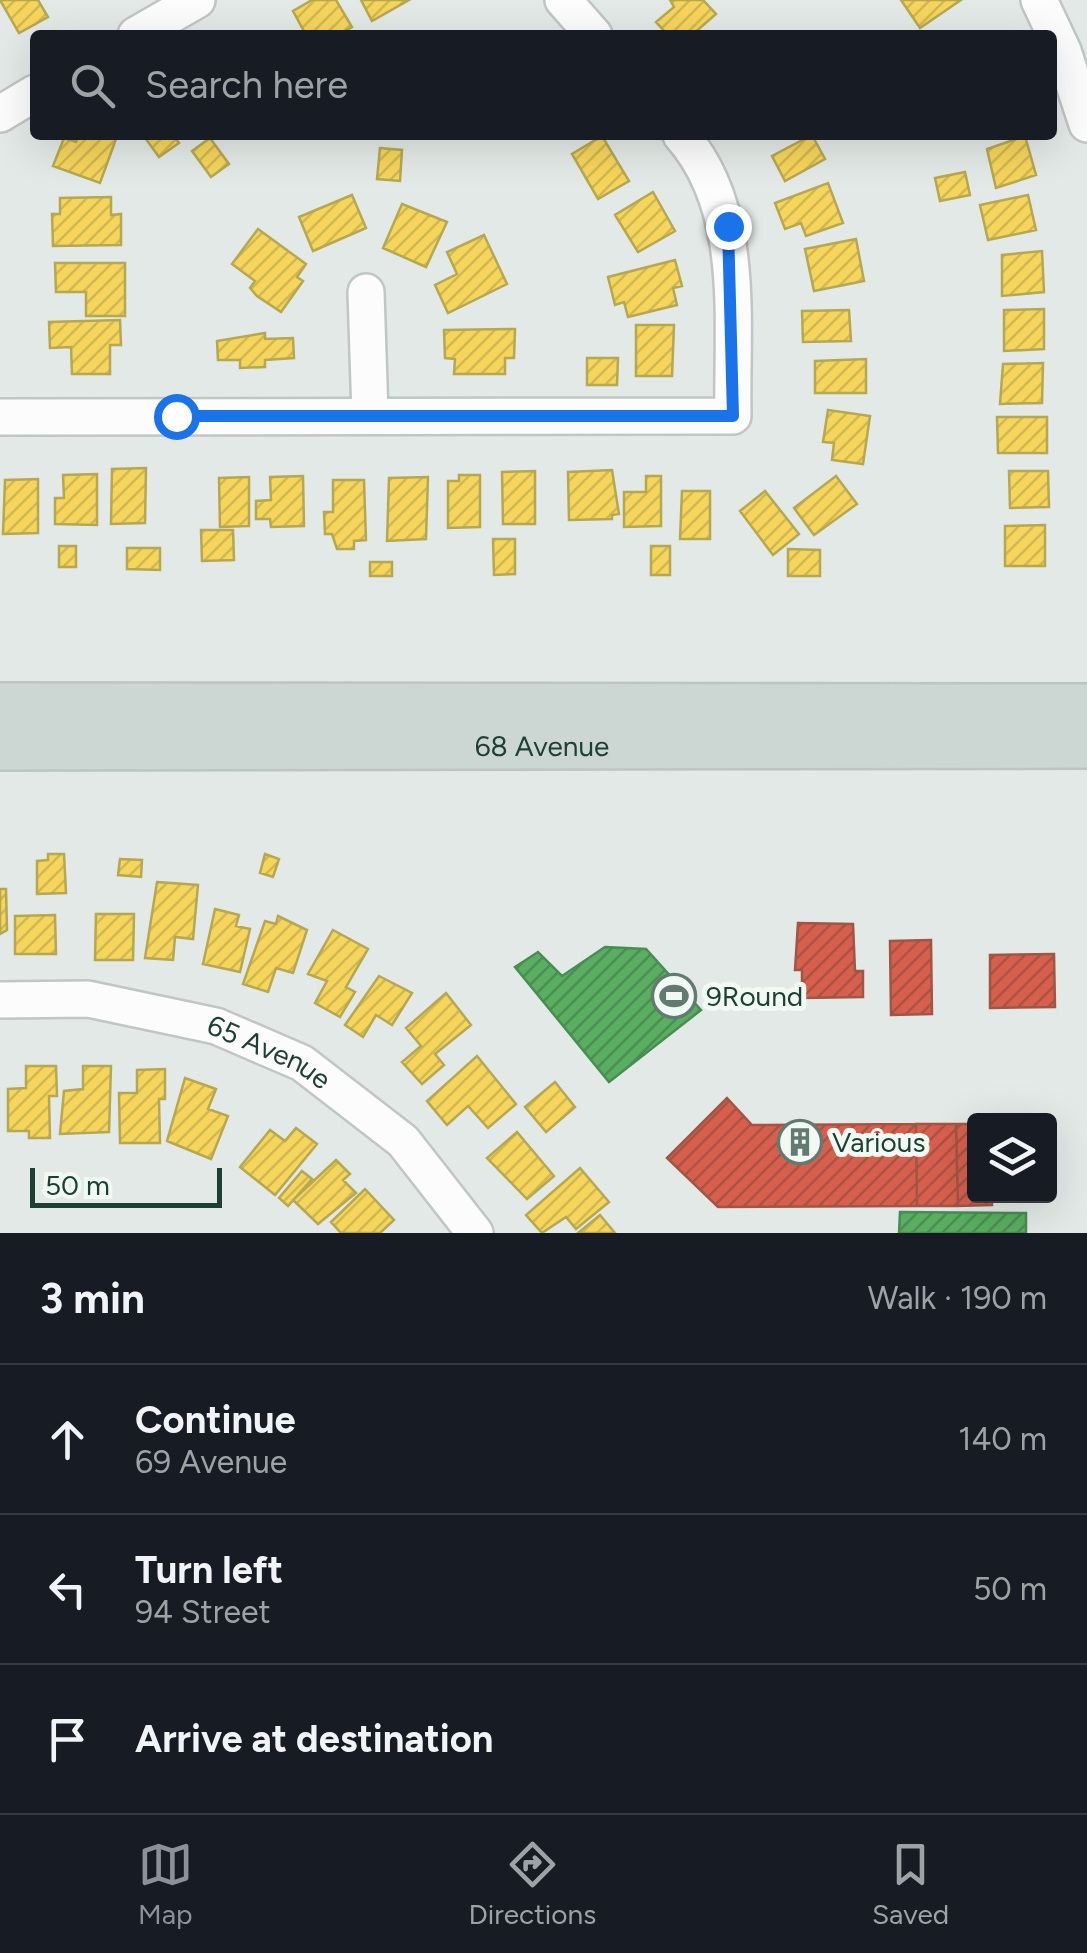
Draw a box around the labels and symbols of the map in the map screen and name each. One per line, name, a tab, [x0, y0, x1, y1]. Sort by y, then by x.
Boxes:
route end	[706, 204, 752, 250]
route start	[154, 394, 200, 440]
street label: 68 Avenue	[475, 729, 609, 763]
sports icon: 9Round	[651, 973, 697, 1019]
place label: 9Round	[706, 979, 803, 1013]
street label: 65 Avenue	[202, 1007, 338, 1096]
building icon: Various	[777, 1119, 823, 1165]
place label: Various	[832, 1125, 925, 1159]
scale bar	[30, 1163, 222, 1208]

